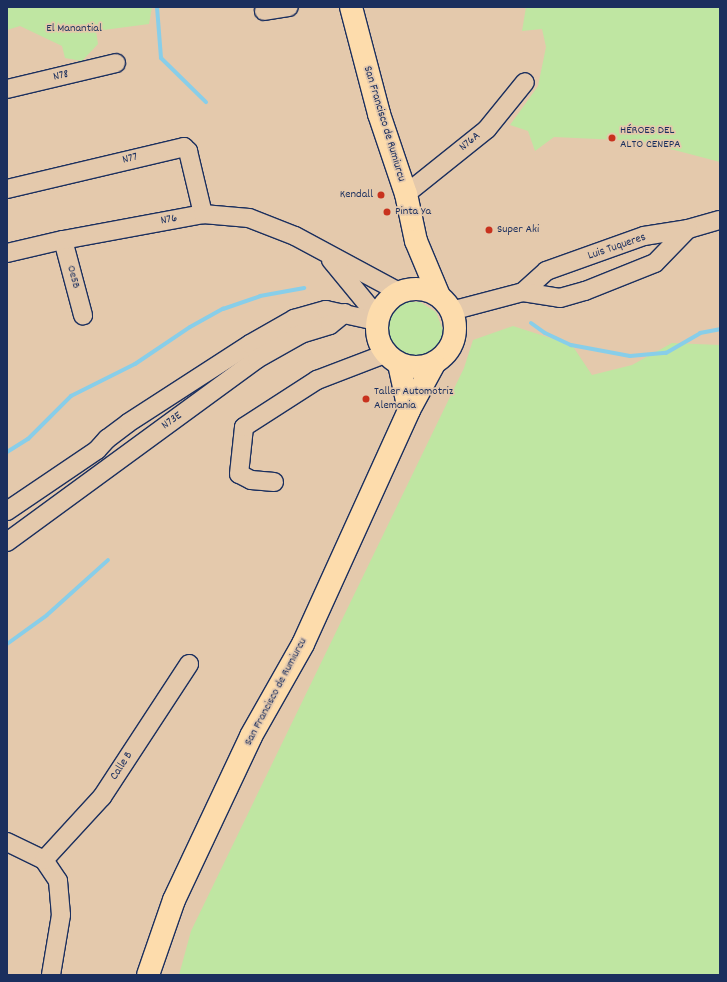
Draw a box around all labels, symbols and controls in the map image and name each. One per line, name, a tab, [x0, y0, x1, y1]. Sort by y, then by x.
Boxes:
park label: El Manantial	[46, 22, 102, 36]
street label: San Francisco de Rumiurcu	[360, 65, 408, 183]
street label: N78	[52, 67, 70, 85]
place label: HÉROES DEL ALTO CENEPA	[620, 124, 681, 152]
street label: N76A	[457, 129, 483, 155]
marker: HÉROES DEL ALTO CENEPA	[607, 133, 617, 143]
street label: N77	[121, 150, 139, 168]
place label: Kendall	[340, 188, 373, 202]
marker: Kendall	[376, 190, 386, 200]
place label: Pinta Ya	[395, 205, 431, 219]
marker: Pinta Ya	[382, 207, 392, 217]
street label: N76	[160, 211, 178, 229]
place label: Super Aki	[497, 223, 539, 237]
marker: Super Aki	[484, 225, 494, 235]
street label: Luis Tuqueres	[586, 230, 648, 264]
street label: Oe5B	[63, 264, 83, 290]
place label: Taller Automotriz Alemania	[374, 385, 453, 413]
marker: Taller Automotriz Alemania	[361, 394, 371, 404]
street label: N73E	[159, 409, 185, 433]
street label: San Francisco de Rumiurcu	[241, 636, 311, 748]
street label: Calle B	[108, 749, 136, 783]

